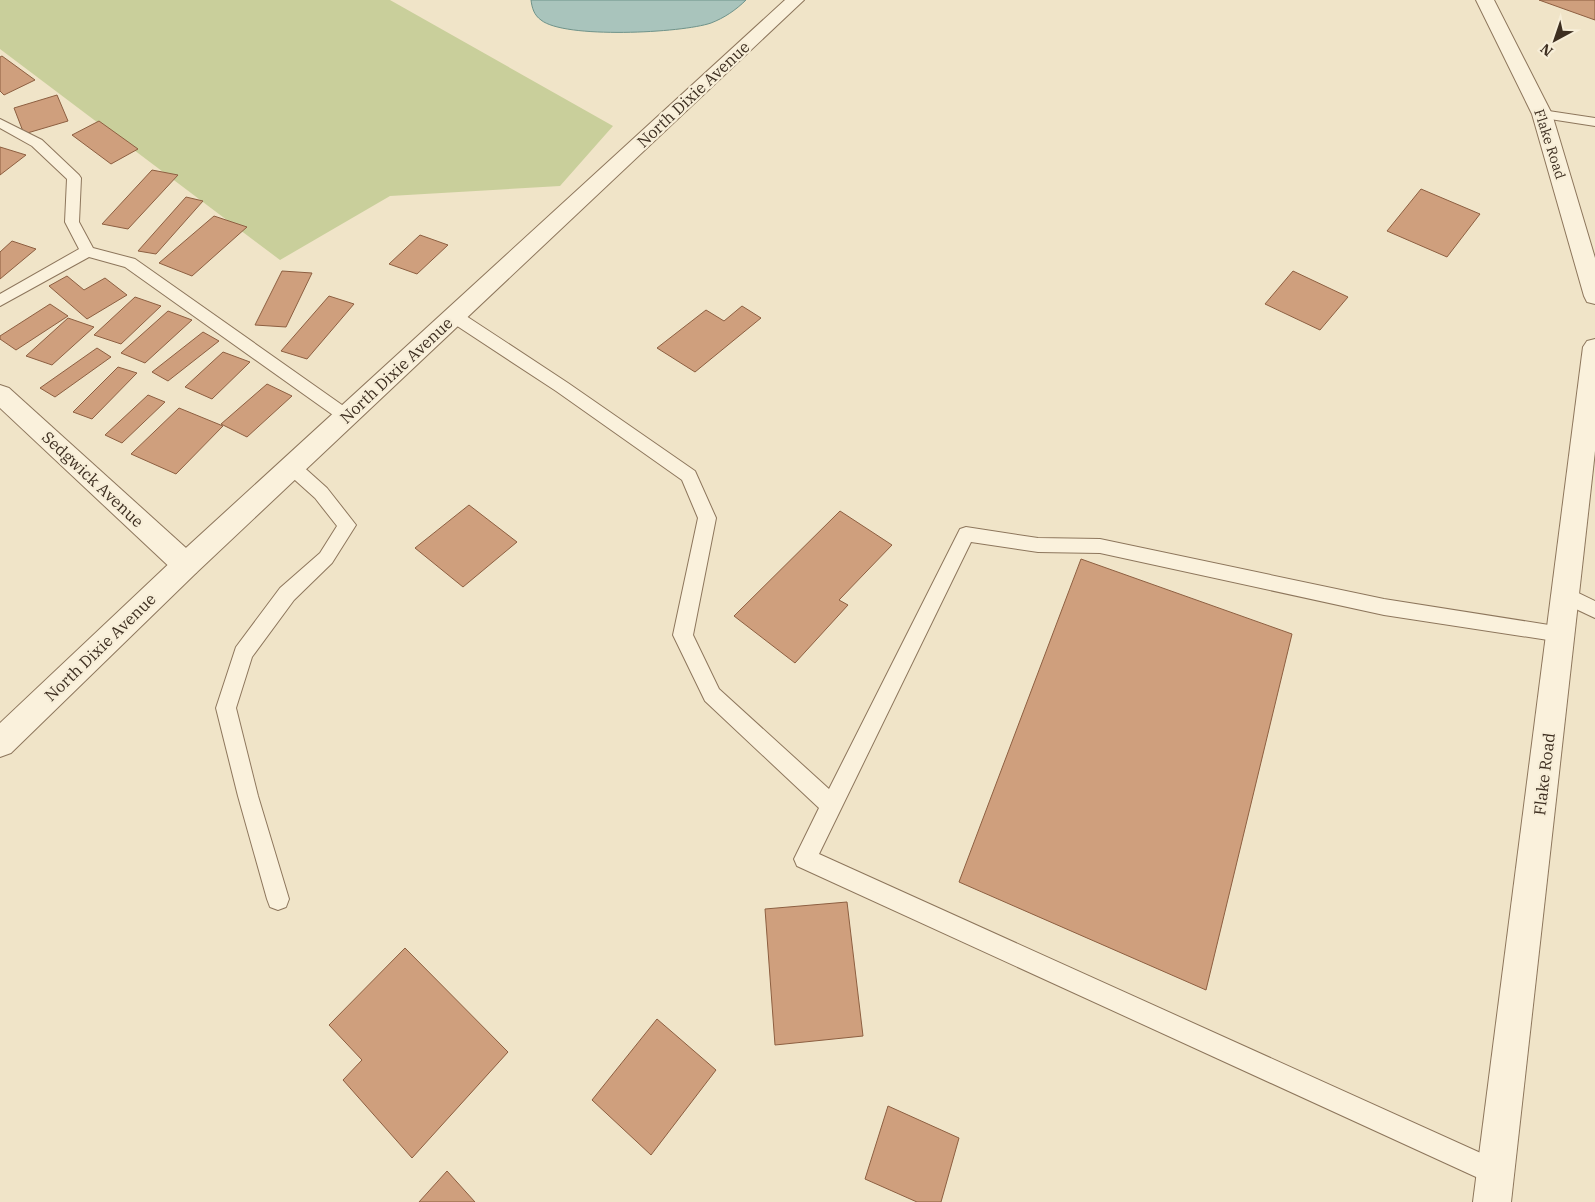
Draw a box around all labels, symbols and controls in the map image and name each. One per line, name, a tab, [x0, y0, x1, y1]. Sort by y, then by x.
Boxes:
north arrow	[1530, 15, 1580, 65]
street label: North Dixie Avenue	[632, 37, 754, 151]
text: N	[1537, 40, 1557, 60]
street label: Flake Road	[1530, 107, 1570, 182]
street label: North Dixie Avenue	[335, 313, 457, 427]
street label: Sedgwick Avenue	[38, 427, 148, 531]
street label: North Dixie Avenue	[40, 589, 160, 705]
street label: Flake Road	[1529, 731, 1559, 816]

